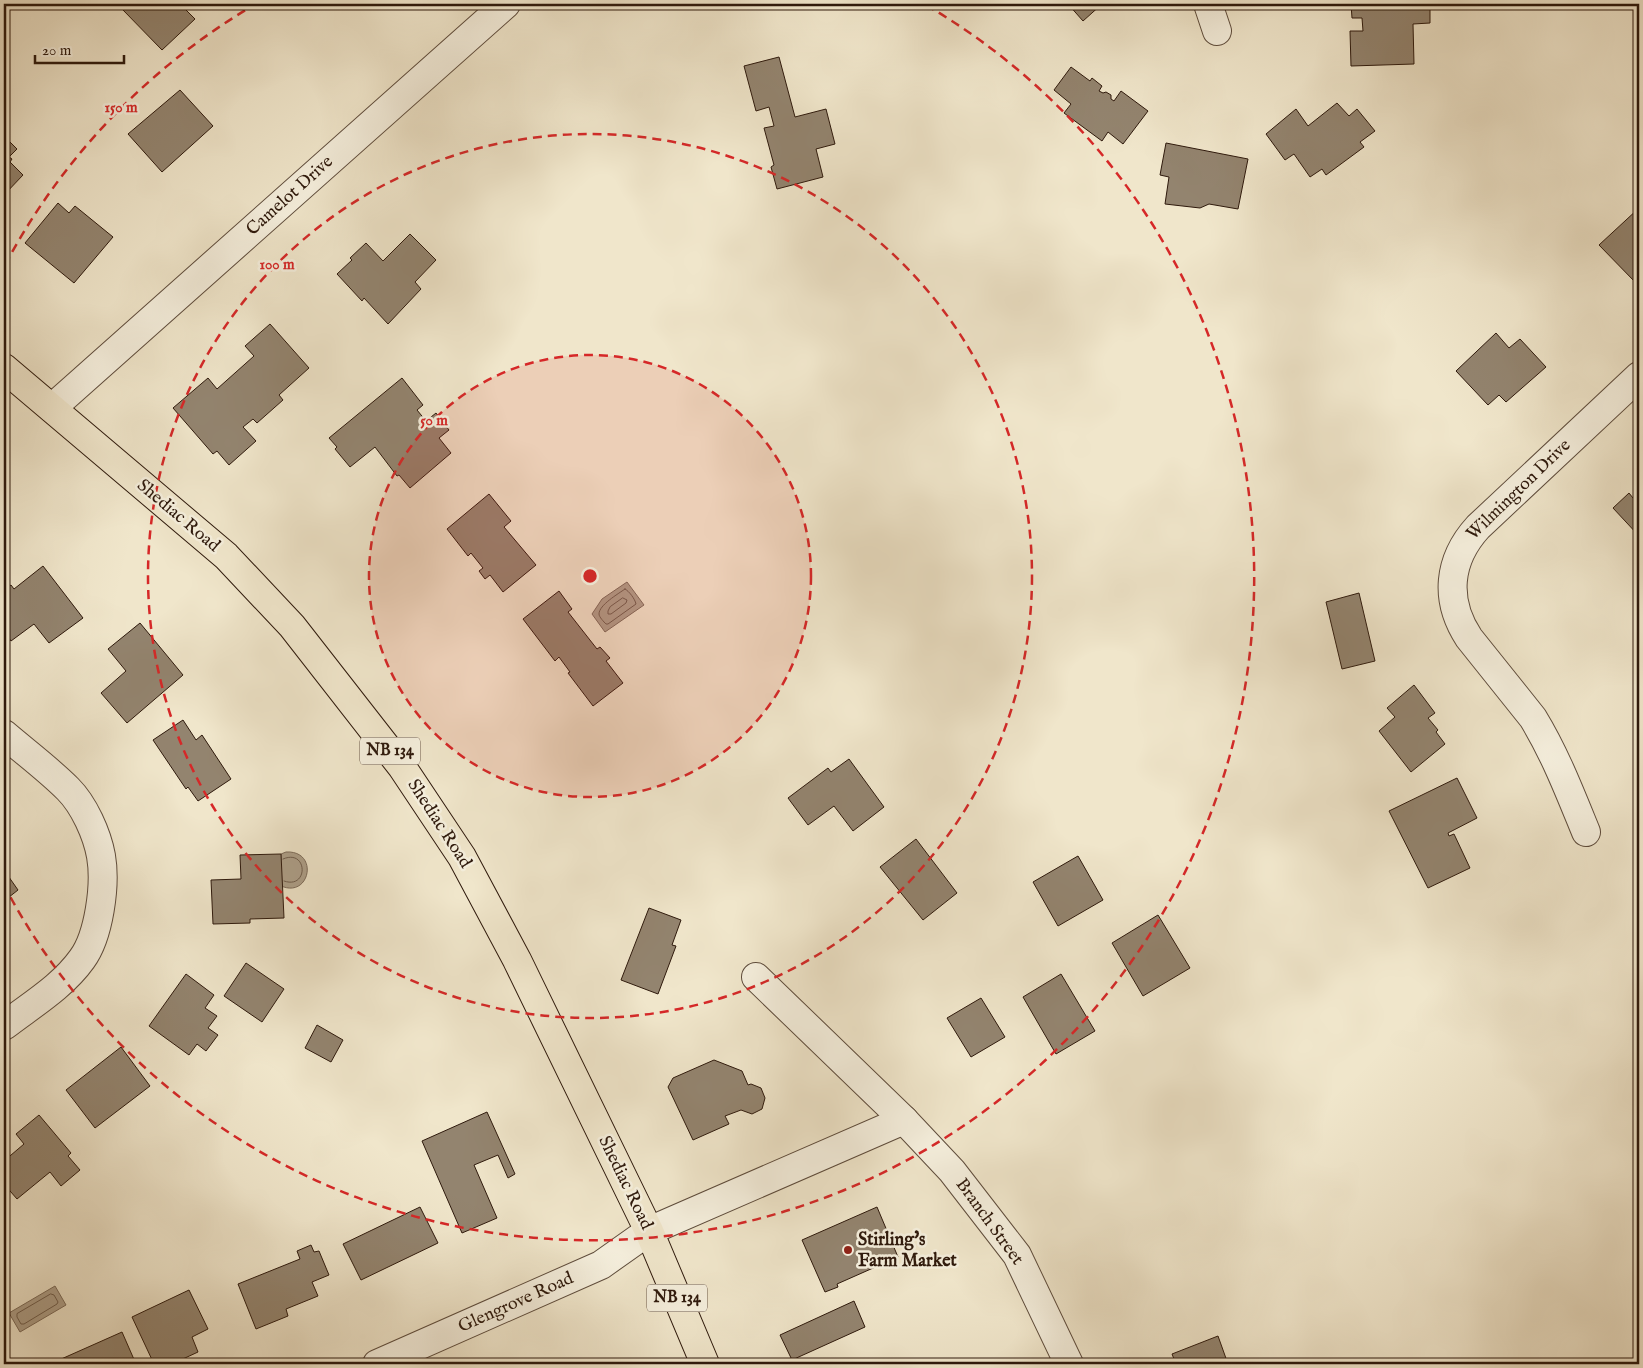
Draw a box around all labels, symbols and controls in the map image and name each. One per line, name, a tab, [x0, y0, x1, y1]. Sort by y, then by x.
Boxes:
scale bar	[35, 32, 124, 64]
text: 20 m	[42, 41, 72, 60]
text: 150 m	[104, 98, 138, 117]
street label: Camelot Drive	[242, 151, 338, 241]
text: 100 m	[259, 255, 295, 274]
text: 50 m	[420, 411, 448, 430]
street label: Wilmington Drive	[1462, 434, 1576, 546]
street label: Shediac Road	[132, 475, 225, 558]
centre of rings	[581, 567, 599, 585]
road number: NB 134	[360, 738, 420, 764]
street label: Shediac Road	[402, 775, 477, 873]
street label: Shediac Road	[592, 1132, 658, 1234]
street label: Branch Street	[950, 1174, 1028, 1270]
place label: Stirling's Farm Market	[858, 1229, 957, 1273]
marker: Stirling's Farm Market	[842, 1244, 854, 1256]
street label: Glengrove Road	[455, 1267, 578, 1339]
road number: NB 134	[647, 1285, 707, 1312]

